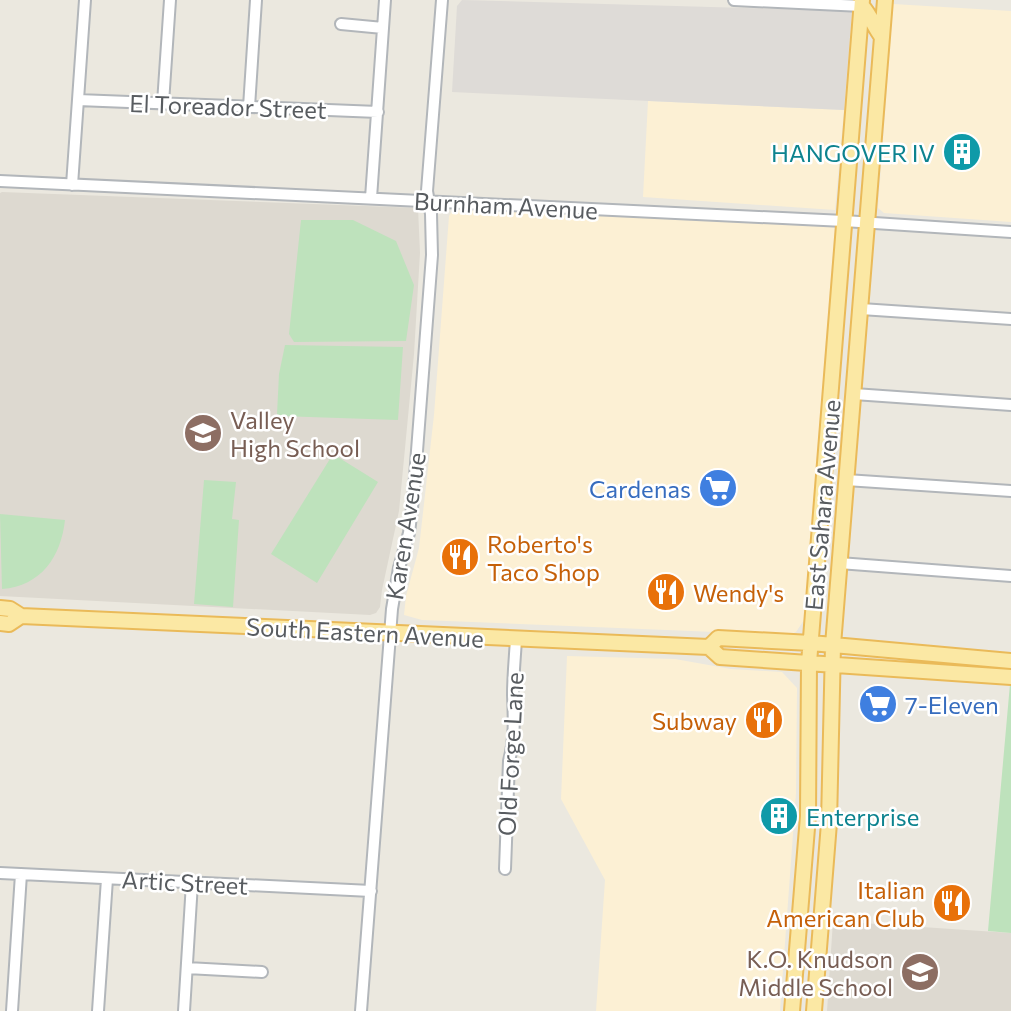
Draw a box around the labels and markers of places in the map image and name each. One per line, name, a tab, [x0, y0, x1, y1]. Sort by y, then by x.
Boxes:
building icon: HANGOVER IV	[941, 131, 983, 173]
place label: HANGOVER IV	[771, 138, 935, 167]
place label: Valley High School	[230, 405, 360, 462]
school or university icon: Valley High School	[182, 412, 224, 454]
supermarket icon: Cardenas	[697, 467, 739, 509]
place label: Cardenas	[589, 474, 691, 503]
place label: Roberto's Taco Shop	[487, 529, 600, 586]
restaurant icon: Roberto's Taco Shop	[439, 536, 481, 578]
restaurant icon: Wendy's	[645, 571, 687, 613]
place label: Wendy's	[693, 578, 784, 607]
supermarket icon: 7-Eleven	[857, 683, 899, 725]
place label: 7-Eleven	[905, 690, 999, 719]
restaurant icon: Subway	[743, 699, 785, 741]
place label: Subway	[652, 706, 737, 735]
building icon: Enterprise	[758, 795, 800, 837]
place label: Enterprise	[806, 802, 919, 831]
place label: Italian American Club	[766, 875, 925, 932]
restaurant icon: Italian American Club	[931, 882, 973, 924]
place label: K.O. Knudson Middle School	[738, 944, 893, 1001]
school or university icon: K.O. Knudson Middle School	[899, 951, 941, 993]

